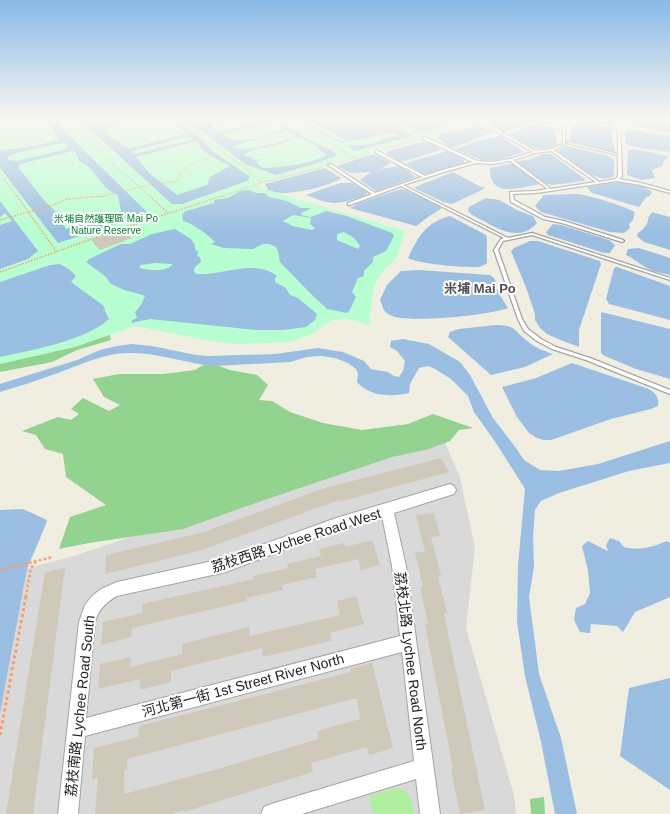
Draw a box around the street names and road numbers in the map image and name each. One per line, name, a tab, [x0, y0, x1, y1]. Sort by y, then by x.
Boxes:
street label: 荔枝西路 Lychee Road West	[209, 505, 383, 575]
street label: 荔枝北路 Lychee Road North	[392, 571, 430, 751]
street label: 荔枝南路 Lychee Road South	[63, 614, 97, 798]
street label: 河北第一街 1st Street River North	[140, 650, 346, 720]

